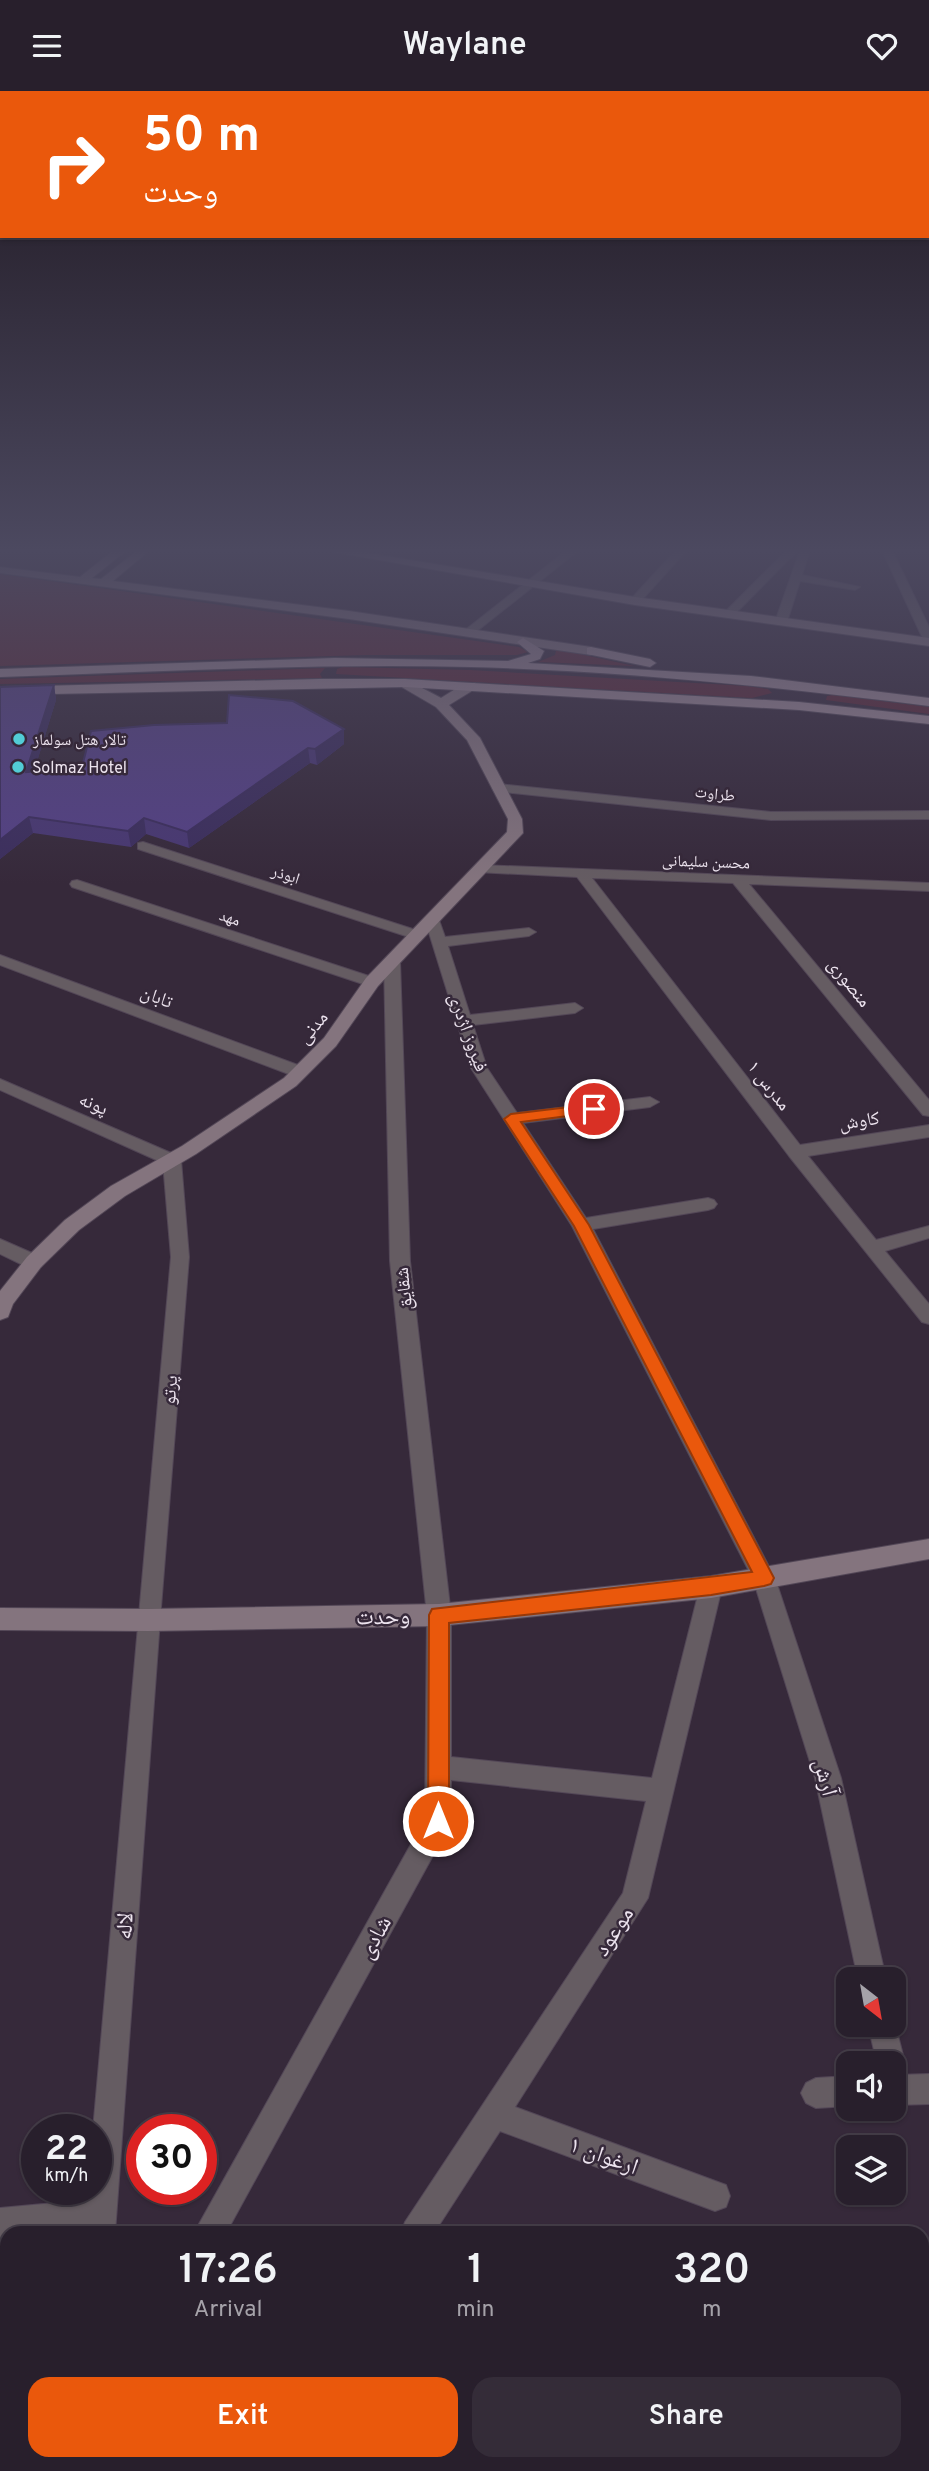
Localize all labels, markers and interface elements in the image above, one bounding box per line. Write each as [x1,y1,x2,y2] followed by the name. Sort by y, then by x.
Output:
[402,26,527,66] text: Waylane
[28,27,66,65] icon: menu
[863,27,901,65] icon: heart
[143,107,260,169] text: 50 m
[28,119,119,210] icon: right
[143,174,218,214] text: وحدت
[11,731,27,747] marker: تالار هتل سولماز
[32,731,126,751] place label: تالار هتل سولماز
[10,759,26,775] marker: Solmaz Hotel
[32,759,127,779] place label: Solmaz Hotel
[694,783,736,807] street label: طراوت
[662,851,750,875] street label: محسن سلیمانی
[268,862,302,890] street label: ابوذر
[216,906,242,932] street label: مهد
[821,954,876,1013] street label: منصوری
[137,981,176,1015] street label: تابان
[442,990,492,1075] street label: فیروز اژدری
[293,1007,334,1050] street label: مدنی
[741,1056,796,1116] street label: مدرس ۱
[564,1079,624,1139] pin
[75,1088,111,1122] street label: پونه
[575,1090,613,1128] icon: arrive
[837,1107,881,1137] street label: کاوش
[391,1266,419,1312] street label: شقایق
[158,1374,184,1406] street label: پرتو
[356,1604,410,1633] street label: وحدت
[805,1756,843,1801] street label: آرش
[401,1784,475,1858] position arrow
[588,1902,642,1963] street label: موعود
[111,1912,142,1941] street label: لاله
[353,1912,400,1965] street label: شادی
[836,1967,906,2037] north arrow
[836,1967,906,2205] map controls
[836,2051,906,2121] button: sound
[126,2114,217,2205] speed limit sign: 30
[45,2128,88,2172] text: 22
[565,2132,642,2183] street label: ارغوان ۱
[836,2135,906,2205] button: layers
[45,2165,88,2188] text: km/h
[178,2245,278,2298] text: 17:26
[467,2245,484,2298] text: 1
[673,2245,750,2298] text: 320
[194,2296,262,2325] text: Arrival
[456,2296,495,2325] text: min
[702,2296,721,2325] text: m
[28,2377,458,2457] button: Exit
[472,2377,901,2457] button: Share

